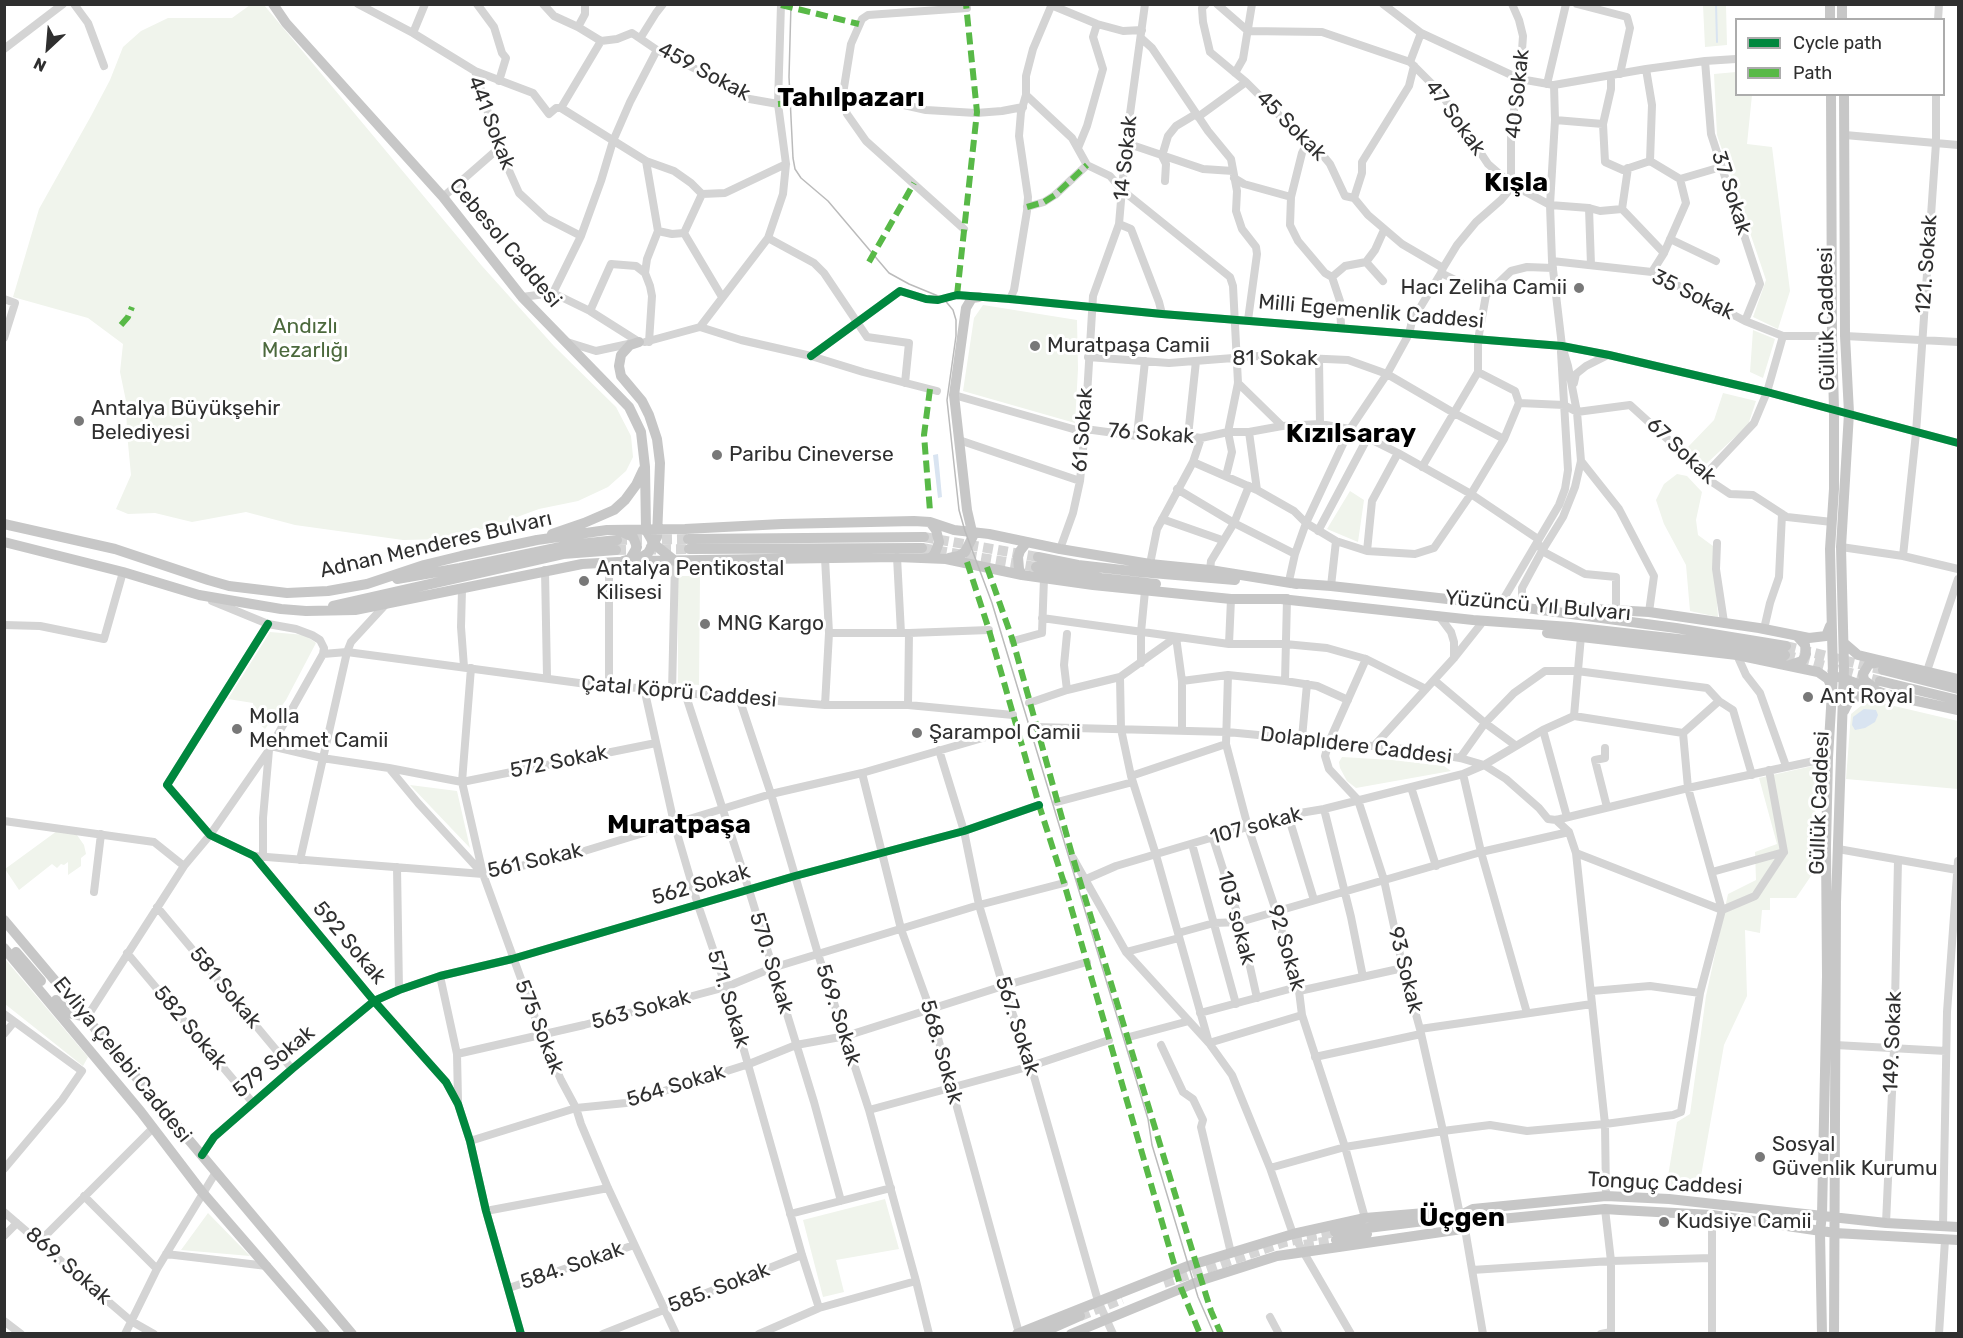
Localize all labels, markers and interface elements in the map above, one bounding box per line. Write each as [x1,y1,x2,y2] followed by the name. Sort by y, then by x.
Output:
[18,18,78,78] north arrow
[1735,18,1945,96] legend
[1793,32,1882,54] text: Cycle path
[653,37,755,107] street label: 459 Sokak
[1501,48,1535,140] street label: 40 Sokak
[31,54,49,76] text: N
[1793,62,1832,84] text: Path
[462,73,520,173] street label: 441 Sokak
[1419,76,1491,160] street label: 47 Sokak
[777,82,925,114] district label: Tahılpazarı
[1251,86,1331,166] street label: 45 Sokak
[1109,114,1143,202] street label: 14 Sokak
[1706,148,1756,238] street label: 37 Sokak
[1484,167,1548,199] district label: Kışla
[444,173,566,313] street label: Cebesol Caddesi
[1911,214,1943,314] street label: 121. Sokak
[1813,247,1841,391] street label: Güllük Caddesi
[1648,264,1738,326] street label: 35 Sokak
[1400,275,1567,301] place label: Hacı Zeliha Camii
[1572,281,1586,295] marker: Hacı Zeliha Camii
[1257,290,1485,334] street label: Milli Egemenlik Caddesi
[262,314,348,364] park label: Andızlı Mezarlığı
[1047,333,1210,359] place label: Muratpaşa Camii
[1028,339,1042,353] marker: Muratpaşa Camii
[1232,346,1318,372] street label: 81 Sokak
[1067,387,1099,473] street label: 61 Sokak
[91,396,280,446] place label: Antalya Büyükşehir Belediyesi
[1641,412,1721,490] street label: 67 Sokak
[72,414,86,428] marker: Antalya Büyükşehir Belediyesi
[1107,418,1195,450] street label: 76 Sokak
[1286,418,1416,450] district label: Kızılsaray
[729,442,894,468] place label: Paribu Cineverse
[710,448,724,462] marker: Paribu Cineverse
[318,506,554,584] street label: Adnan Menderes Bulvarı
[596,556,784,606] place label: Antalya Pentikostal Kilisesi
[577,574,591,588] marker: Antalya Pentikostal Kilisesi
[1444,585,1632,627] street label: Yüzüncü Yıl Bulvarı
[717,611,824,637] place label: MNG Kargo
[698,617,712,631] marker: MNG Kargo
[580,671,778,713] street label: Çatal Köprü Caddesi
[1820,684,1913,710] place label: Ant Royal
[1801,690,1815,704] marker: Ant Royal
[249,704,388,754] place label: Molla Mehmet Camii
[929,720,1081,746] place label: Şarampol Camii
[230,722,244,736] marker: Molla Mehmet Camii
[1259,722,1453,770] street label: Dolaplıdere Caddesi
[910,726,924,740] marker: Şarampol Camii
[1805,731,1835,875] street label: Güllük Caddesi
[508,740,610,784] street label: 572 Sokak
[1207,802,1305,850] street label: 107 sokak
[607,809,751,841] district label: Muratpaşa
[485,838,585,884] street label: 561 Sokak
[649,859,753,911] street label: 562 Sokak
[1211,868,1261,968] street label: 103 sokak
[307,896,391,990] street label: 592 Sokak
[1262,902,1310,994] street label: 92 Sokak
[744,909,798,1017] street label: 570. Sokak
[1382,924,1428,1016] street label: 93 Sokak
[184,942,266,1034] street label: 581 Sokak
[701,947,755,1051] street label: 571. Sokak
[810,961,866,1069] street label: 569. Sokak
[48,972,196,1148] street label: Evliya Çelebi Caddesi
[989,973,1045,1079] street label: 567. Sokak
[509,976,569,1078] street label: 575 Sokak
[148,981,232,1075] street label: 582 Sokak
[589,985,693,1035] street label: 563 Sokak
[1879,991,1907,1093] street label: 149. Sokak
[914,997,968,1107] street label: 568. Sokak
[228,1021,320,1103] street label: 579 Sokak
[624,1059,728,1113] street label: 564 Sokak
[1772,1132,1938,1182] place label: Sosyal Güvenlik Kurumu
[1753,1150,1767,1164] marker: Sosyal Güvenlik Kurumu
[1587,1167,1743,1201] street label: Tonguç Caddesi
[1419,1202,1505,1234] district label: Üçgen
[1676,1209,1812,1235] place label: Kudsiye Camii
[1657,1215,1671,1229] marker: Kudsiye Camii
[20,1222,116,1310] street label: 869. Sokak
[517,1237,627,1295] street label: 584. Sokak
[665,1257,773,1319] street label: 585. Sokak

